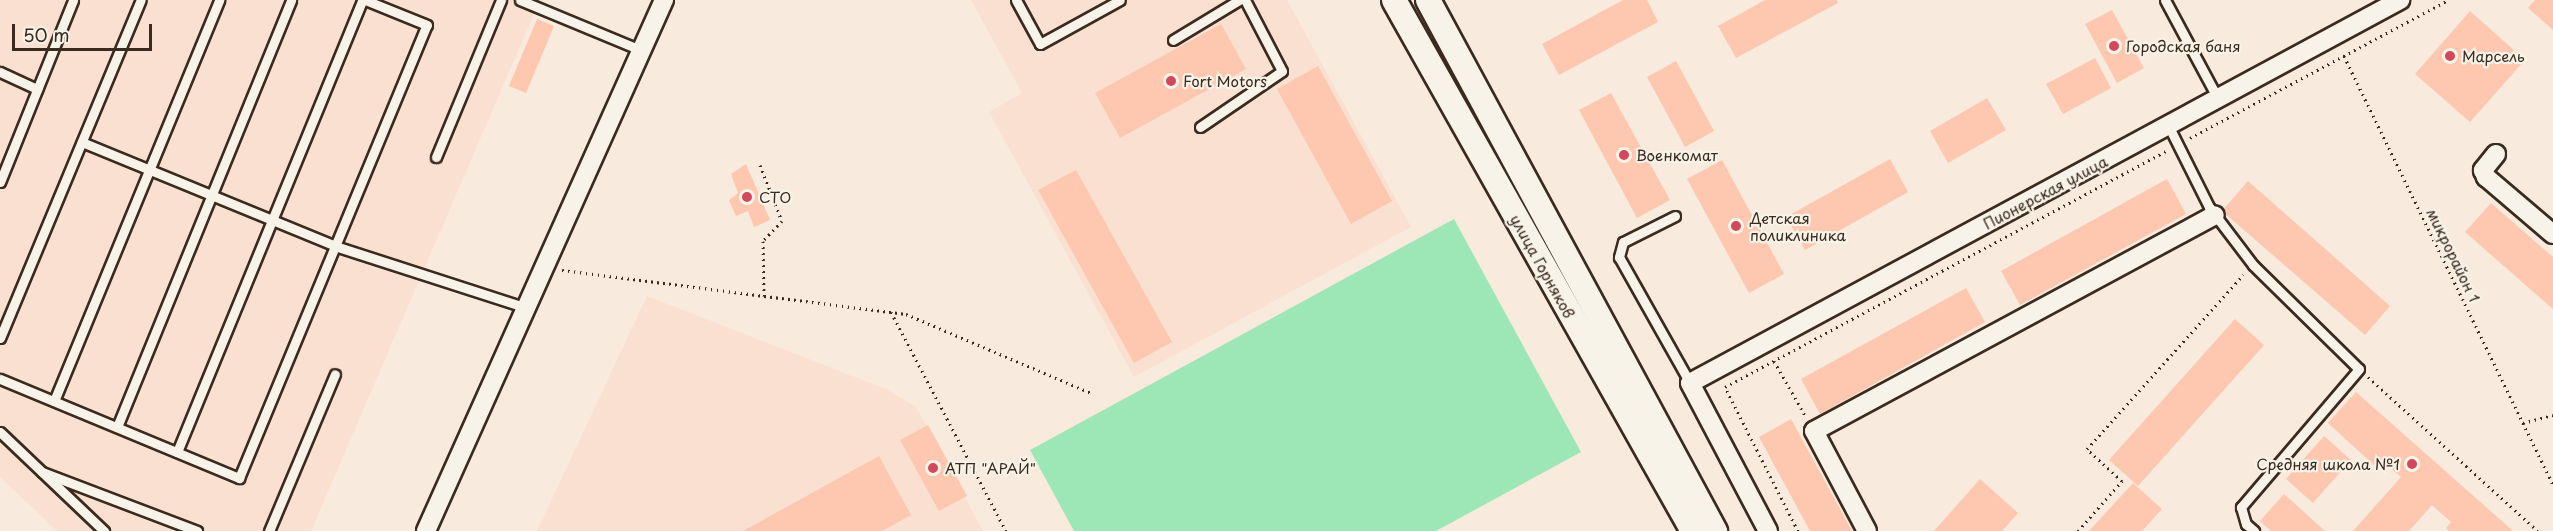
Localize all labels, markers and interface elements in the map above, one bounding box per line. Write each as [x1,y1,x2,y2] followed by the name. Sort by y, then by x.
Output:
[15,12,154,50] scale bar
[23,21,70,48] text: 50 m
[2126,37,2241,55] place label: Городская баня
[2107,39,2121,53] marker: Городская баня
[2462,47,2525,65] place label: Марсель
[2443,49,2457,63] marker: Марсель
[1183,72,1268,90] place label: Fort Motors
[1164,74,1178,88] marker: Fort Motors
[1636,146,1718,164] place label: Военкомат
[1617,148,1631,162] marker: Военкомат
[1979,151,2111,233] street label: Пионерская улица
[759,188,791,206] place label: СТО
[740,190,754,204] marker: СТО
[2423,205,2485,305] street label: микрорайон 1
[1750,208,1846,243] place label: Детская поликлиника
[1507,211,1579,321] street label: улица Горняков
[1727,217,1745,235] marker: Детская поликлиника
[2255,455,2400,473] place label: Средняя школа №1
[2405,457,2419,471] marker: Средняя школа №1
[945,459,1037,477] place label: АТП "АРАЙ"
[926,461,940,475] marker: АТП "АРАЙ"

